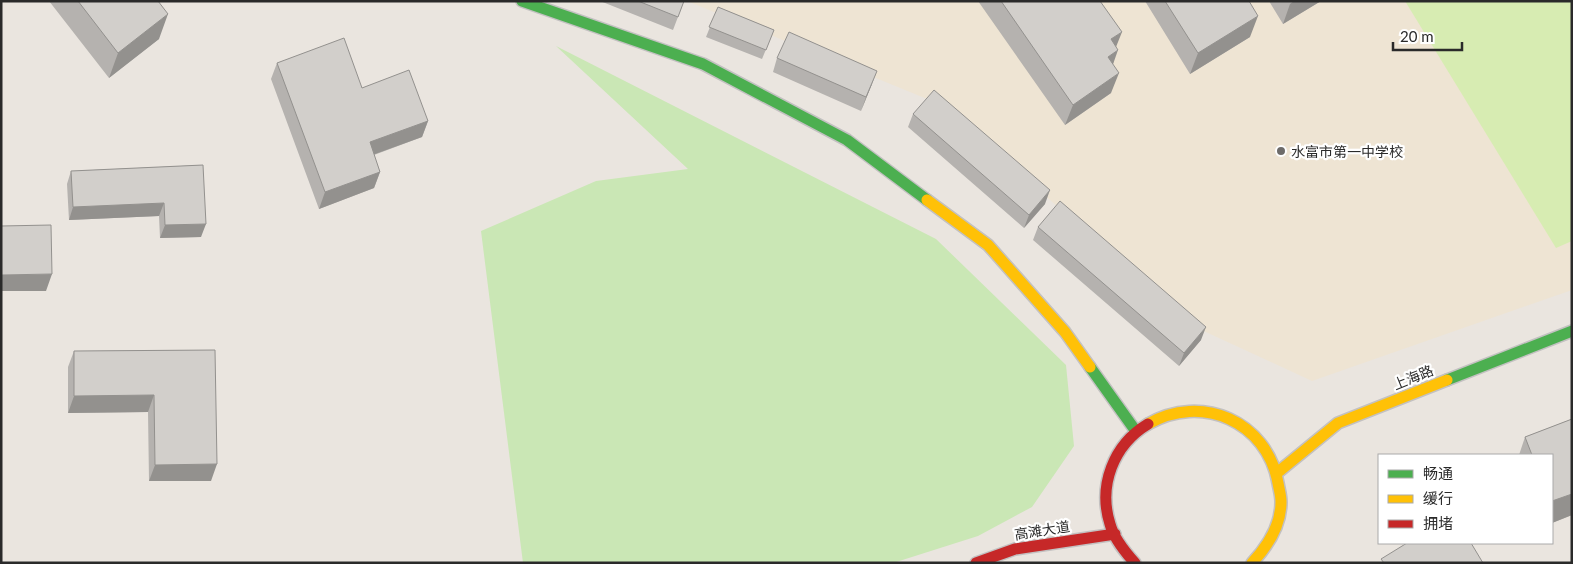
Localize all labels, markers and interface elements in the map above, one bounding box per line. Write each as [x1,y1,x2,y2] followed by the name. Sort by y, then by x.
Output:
[1393,20,1462,52] scale bar
[1400,27,1434,45] text: 20 m
[1291,143,1403,160] place label: 水富市第一中学校
[1275,145,1287,157] marker: 水富市第一中学校
[1390,361,1436,393] street label: 上海路
[1378,454,1553,544] legend
[1423,464,1453,482] text: 畅通
[1423,489,1453,507] text: 缓行
[1423,514,1453,532] text: 拥堵
[1013,517,1071,543] street label: 高滩大道

